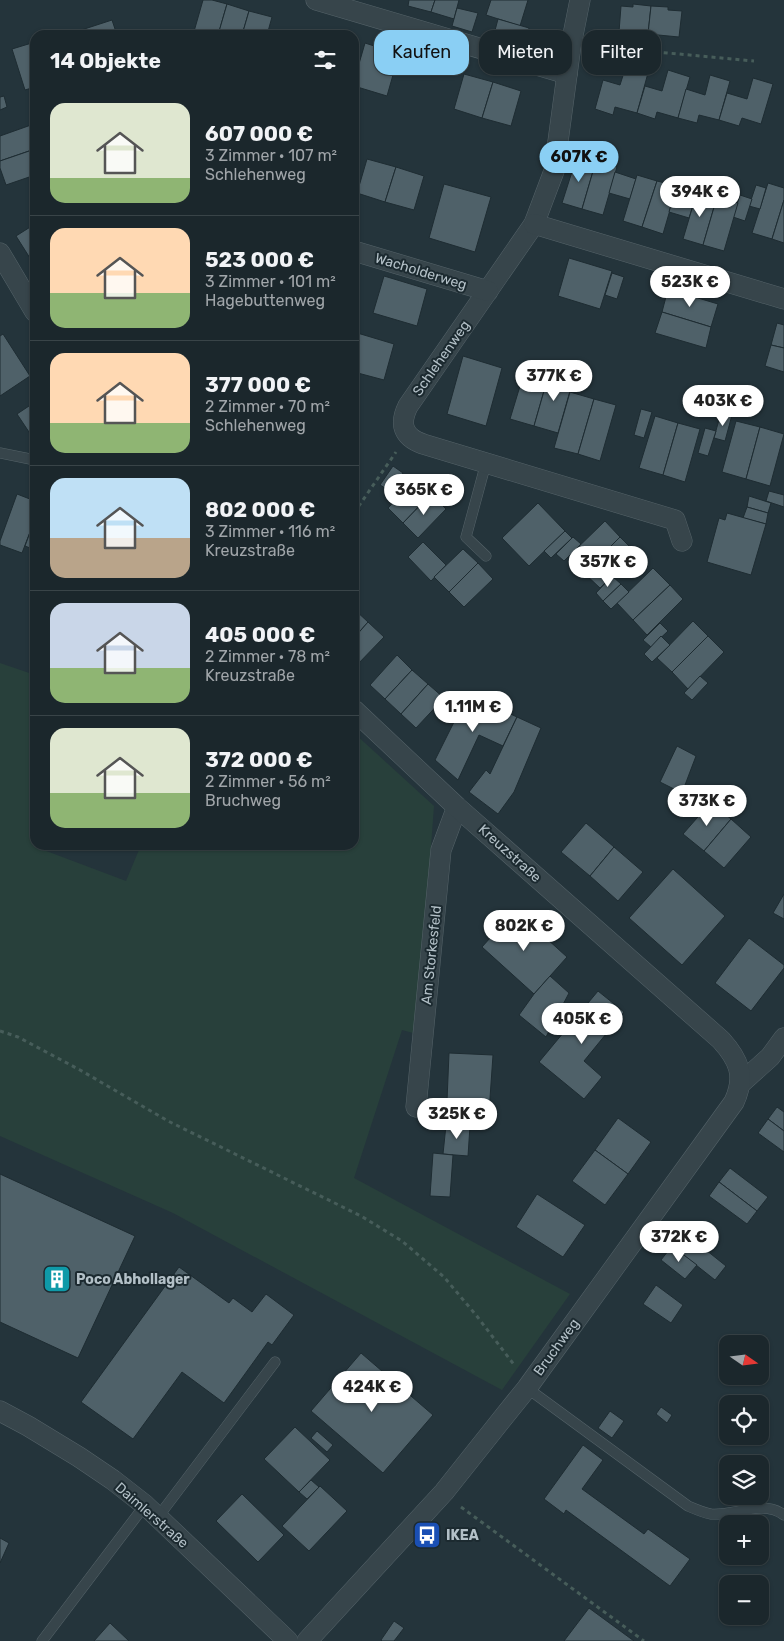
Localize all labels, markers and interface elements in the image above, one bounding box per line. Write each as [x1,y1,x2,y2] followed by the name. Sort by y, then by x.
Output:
[374,30,469,75] chip: Kaufen
[479,30,572,75] chip: Mieten
[582,30,661,75] chip: Filter
[311,46,339,74] icon: filters
[50,48,161,73] text: 14 Objekte
[205,121,313,146] text: 607 000 €
[90,123,150,183] icon: home
[538,140,620,183] pin: 607K €
[205,146,337,165] text: 3 Zimmer · 107 m²
[551,147,607,166] text: 607K €
[205,165,306,184] text: Schlehenweg
[659,176,741,218] pin: 394K €
[671,182,729,201] text: 394K €
[205,247,314,272] text: 523 000 €
[90,248,150,308] icon: home
[373,249,469,294] street label: Wacholderweg
[649,266,731,308] pin: 523K €
[205,272,336,291] text: 3 Zimmer · 101 m²
[661,272,719,291] text: 523K €
[205,291,325,310] text: Hagebuttenweg
[409,317,474,399] street label: Schlehenweg
[513,360,595,402] pin: 377K €
[526,366,582,385] text: 377K €
[205,372,311,397] text: 377 000 €
[90,373,150,433] icon: home
[682,384,764,427] pin: 403K €
[694,391,752,410] text: 403K €
[205,397,330,416] text: 2 Zimmer · 70 m²
[205,416,306,435] text: Schlehenweg
[383,474,465,516] pin: 365K €
[395,480,453,499] text: 365K €
[205,497,315,522] text: 802 000 €
[90,498,150,558] icon: home
[205,522,335,541] text: 3 Zimmer · 116 m²
[205,541,295,560] text: Kreuzstraße
[567,546,649,588] pin: 357K €
[580,552,636,571] text: 357K €
[205,622,315,647] text: 405 000 €
[90,623,150,683] icon: home
[205,647,330,666] text: 2 Zimmer · 78 m²
[205,666,295,685] text: Kreuzstraße
[427,690,519,733] pin: 1.11M €
[445,697,501,716] text: 1.11M €
[205,747,313,772] text: 372 000 €
[90,748,150,808] icon: home
[205,772,331,791] text: 2 Zimmer · 56 m²
[666,784,748,827] pin: 373K €
[205,791,281,810] text: Bruchweg
[679,791,735,810] text: 373K €
[475,821,545,886] street label: Kreuzstraße
[418,905,445,1005] street label: Am Storkesfeld
[483,910,565,952] pin: 802K €
[495,916,553,935] text: 802K €
[541,1002,623,1045] pin: 405K €
[553,1009,611,1028] text: 405K €
[416,1098,498,1140] pin: 325K €
[428,1104,486,1123] text: 325K €
[638,1220,720,1263] pin: 372K €
[651,1227,707,1246] text: 372K €
[42,1264,72,1294] building icon: Poco Abhollager
[76,1271,190,1288] place label: Poco Abhollager
[530,1315,583,1379] street label: Bruchweg
[719,1335,769,1385] north arrow
[719,1335,769,1625] map controls
[331,1370,413,1413] pin: 424K €
[343,1377,401,1396] text: 424K €
[719,1395,769,1445] button: locate
[719,1455,769,1505] button: layers
[112,1479,192,1552] street label: Daimlerstraße
[719,1515,769,1565] button: +
[412,1520,442,1550] bus stop icon: IKEA
[446,1527,479,1544] place label: IKEA
[719,1575,769,1625] button: −

